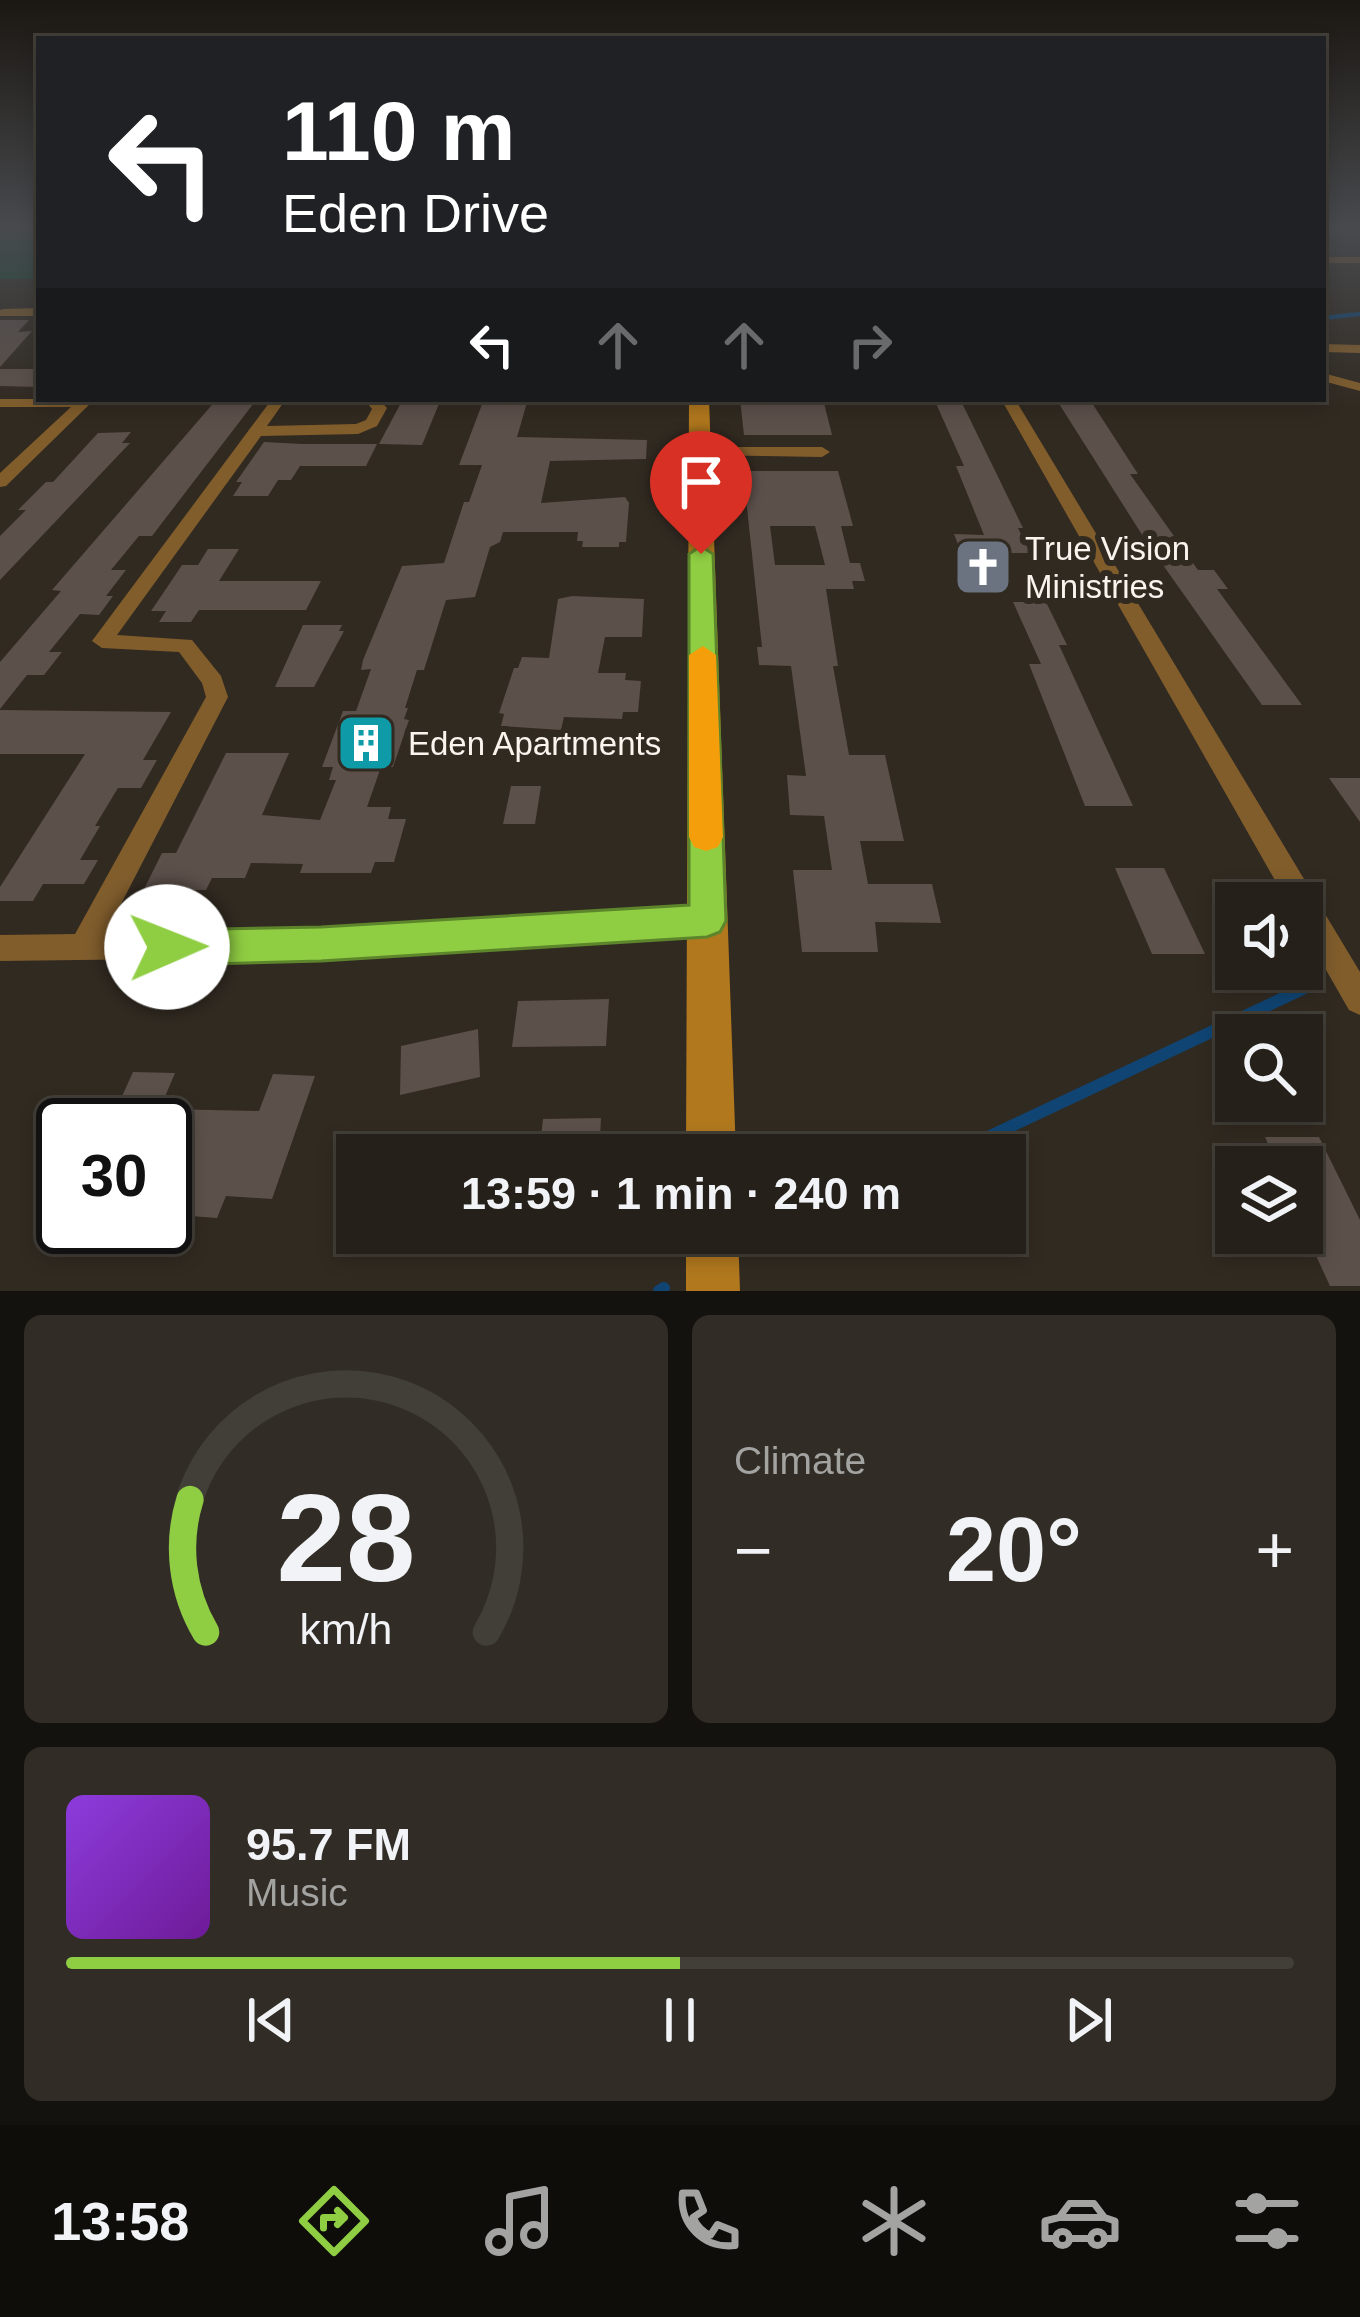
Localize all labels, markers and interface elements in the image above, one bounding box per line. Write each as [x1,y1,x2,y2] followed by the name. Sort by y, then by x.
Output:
[84,84,240,240] icon: left
[282,84,516,178] text: 110 m
[282,183,549,243] text: Eden Drive
[459,312,525,378] icon: left
[585,312,651,378] icon: ahead
[711,312,777,378] icon: ahead
[837,312,903,378] icon: right
[650,431,752,554] pin
[668,449,734,515] icon: arrive
[1025,530,1190,605] place label: True Vision Ministries
[952,536,1014,598] church icon: True Vision Ministries
[335,712,397,774] building icon: Eden Apartments
[408,725,661,762] place label: Eden Apartments
[1215,882,1323,1254] map controls
[1215,882,1323,990] button: sound
[104,884,230,1010] position arrow
[1215,1014,1323,1122] button: search
[36,1098,192,1254] speed limit sign: 30
[1215,1146,1323,1254] button: layers
[461,1168,901,1219] text: 13:59 · 1 min · 240 m
[734,1439,866,1482] text: Climate
[277,1468,415,1607] text: 28
[946,1500,1082,1600] text: 20°
[734,1513,773,1587] text: −
[1255,1513,1294,1587] text: +
[300,1605,392,1653] text: km/h
[246,1819,411,1870] text: 95.7 FM
[246,1871,348,1914] text: Music
[238,1987,304,2053] icon: previous
[647,1987,713,2053] icon: pause
[1056,1987,1122,2053] icon: next
[292,2179,376,2263] icon: directions
[478,2179,562,2263] icon: music
[665,2179,749,2263] icon: phone
[852,2179,936,2263] icon: climate
[1038,2179,1122,2263] icon: car
[1225,2179,1309,2263] icon: filters
[51,2191,189,2251] text: 13:58

